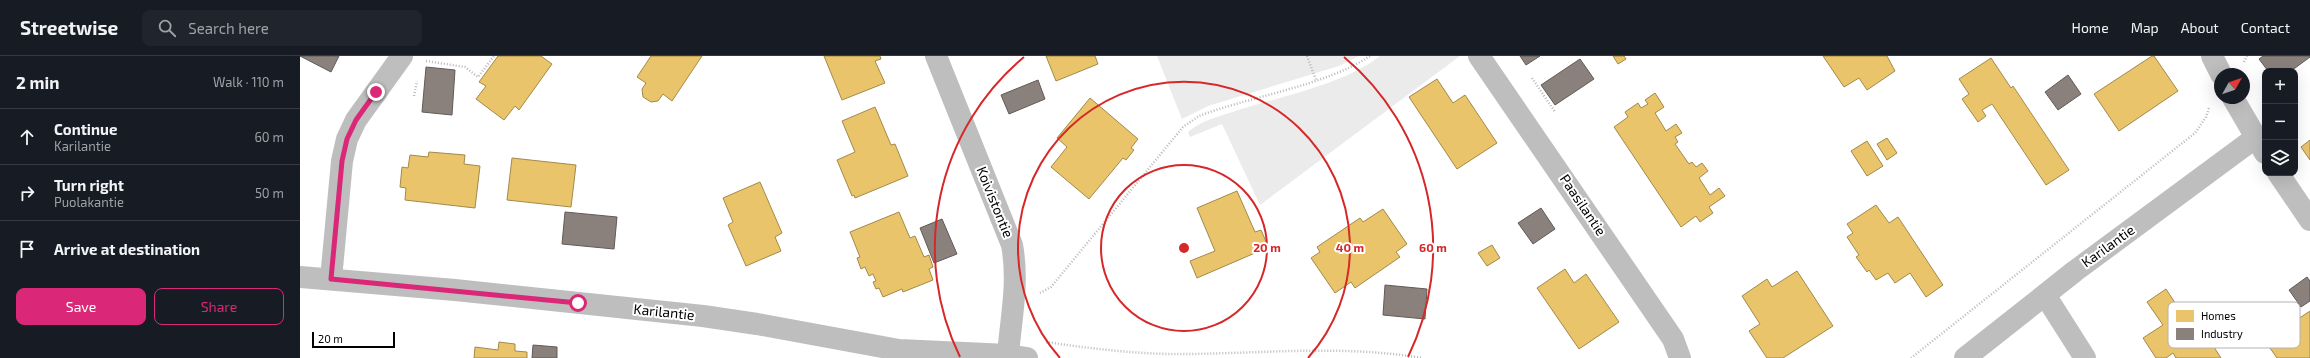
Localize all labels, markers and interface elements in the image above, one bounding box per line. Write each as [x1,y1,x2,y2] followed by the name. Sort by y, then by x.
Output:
[142,10,422,46] search box
[20,16,118,39] text: Streetwise
[156,17,178,39] icon: search
[188,19,269,37] text: Search here
[2072,19,2109,36] text: Home
[2131,19,2159,36] text: Map
[2181,19,2219,36] text: About
[2241,19,2290,36] text: Contact
[2214,68,2250,104] north arrow
[2262,68,2298,176] map controls
[2262,68,2298,104] button: +
[16,72,59,92] text: 2 min
[213,74,284,90] text: Walk · 110 m
[367,83,385,101] route end
[2262,104,2298,140] button: −
[54,120,117,138] text: Continue
[16,126,38,148] icon: ahead
[254,129,284,145] text: 60 m
[54,138,111,154] text: Karilantie
[2262,140,2298,176] button: layers
[973,164,1017,240] street label: Koivistontie
[1557,171,1610,239] street label: Paasilantie
[54,176,124,194] text: Turn right
[16,182,38,204] icon: right
[255,185,284,201] text: 50 m
[54,194,124,210] text: Puolakantie
[2078,221,2138,271] street label: Karilantie
[16,238,38,260] icon: arrive
[54,240,200,258] text: Arrive at destination
[1253,240,1281,254] text: 20 m
[1336,240,1364,254] text: 40 m
[1419,240,1447,254] text: 60 m
[1177,241,1191,255] centre of rings
[16,288,146,325] button: Save
[154,288,284,325] button: Share
[569,294,587,312] route start
[633,300,695,323] street label: Karilantie
[2168,302,2300,348] legend
[2201,309,2236,322] text: Homes
[2201,327,2243,340] text: Industry
[312,330,395,349] scale bar
[318,332,343,345] text: 20 m

